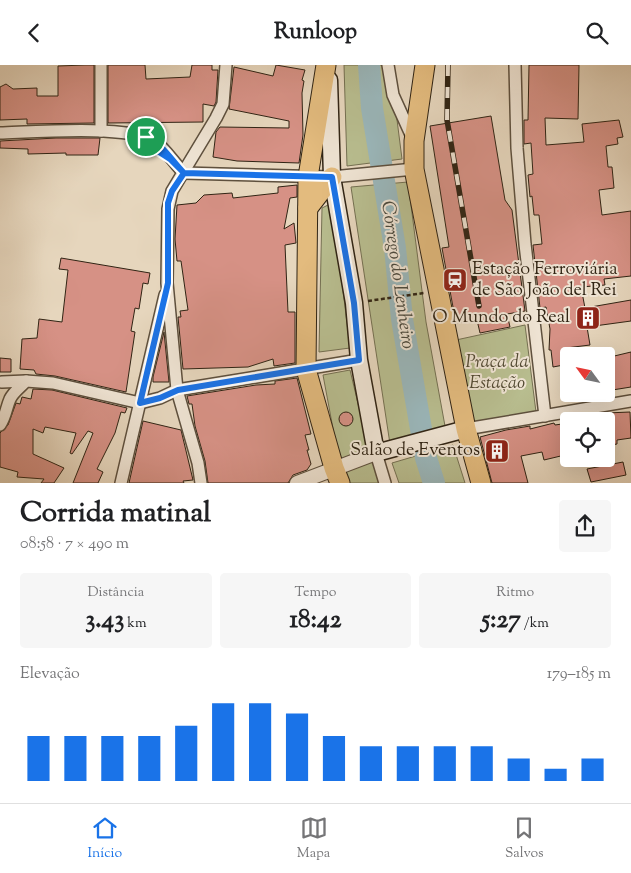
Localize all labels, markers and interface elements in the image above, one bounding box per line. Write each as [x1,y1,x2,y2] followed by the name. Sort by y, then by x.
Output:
[274,17,357,49] text: Runloop
[20,19,48,47] icon: back
[583,19,611,47] icon: search
[125,116,167,158] pin
[132,123,160,151] icon: arrive
[373,199,421,351] water label: Córrego do Lenheiro
[472,257,618,304] place label: Estação Ferroviária de São João del Rei
[442,267,468,293] station icon: Estação Ferroviária de São João del Rei
[432,305,570,331] place label: O Mundo do Real
[575,305,601,331] building icon: O Mundo do Real
[560,347,615,403] north arrow
[560,347,615,467] map controls
[466,350,529,397] park label: Praça da Estação
[560,412,615,467] button: locate
[350,438,480,464] place label: Salão de Eventos
[484,438,510,464] building icon: Salão de Eventos
[20,494,211,534] text: Corrida matinal
[559,500,611,552] button: share
[20,533,129,556] text: 08:58 · 7 × 490 m
[87,583,144,603] text: Distância
[294,583,336,603] text: Tempo
[496,583,534,603] text: Ritmo
[85,603,124,639] text: 3.43
[290,603,341,639] text: 18:42
[481,603,521,639] text: 5:27
[124,614,146,634] text: km
[521,614,549,634] text: /km
[20,663,80,686] text: Elevação
[547,663,611,686] text: 179–185 m
[87,814,122,864] tab: Início
[297,814,330,864] tab: Mapa
[505,814,544,864] tab: Salvos

